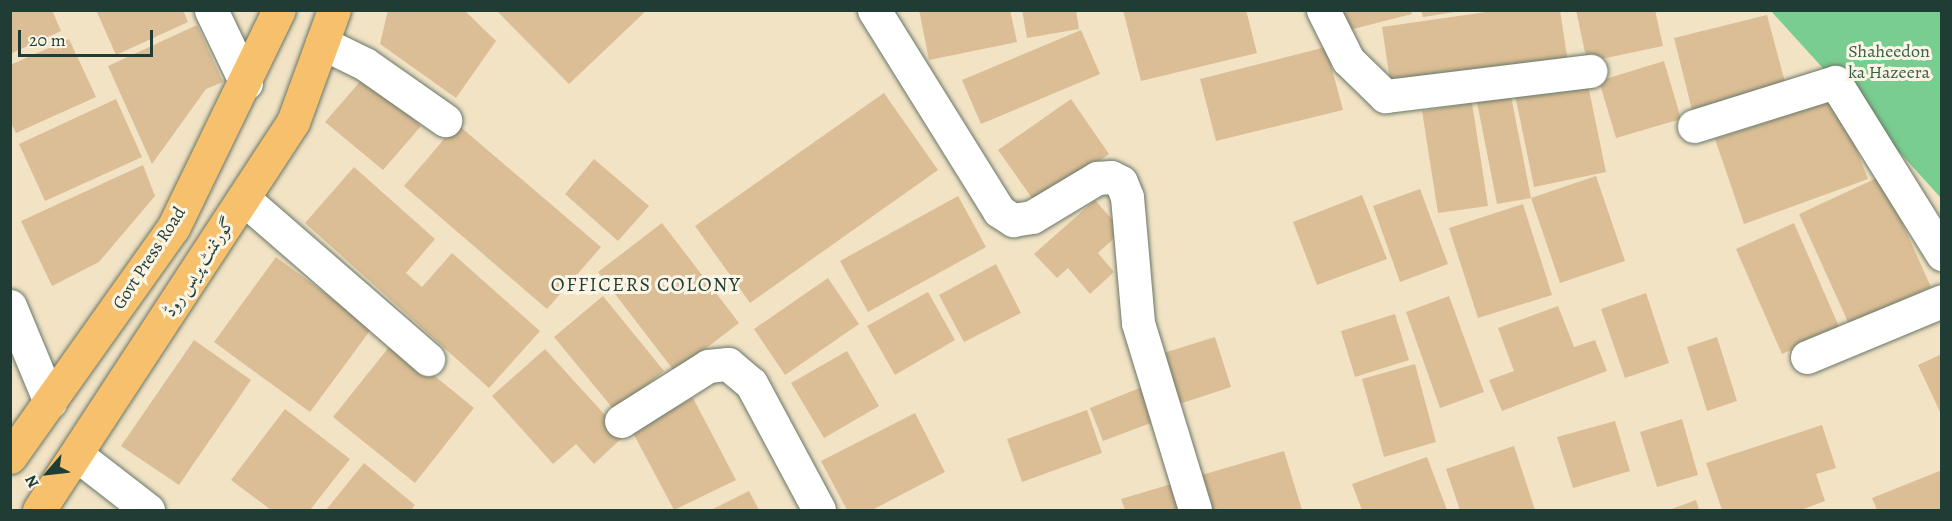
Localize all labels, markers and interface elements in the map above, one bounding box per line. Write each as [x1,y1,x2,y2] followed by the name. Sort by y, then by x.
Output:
[21,18,156,56] scale bar
[29,28,66,52] text: 20 m
[1848,41,1930,84] park label: Shaheedon ka Hazeera
[108,203,190,313] street label: Govt Press Road
[159,213,239,321] street label: گورنمنٹ پریس روڈ
[551,272,741,296] district label: OFFICERS COLONY
[18,443,78,503] north arrow
[20,471,45,492] text: N

